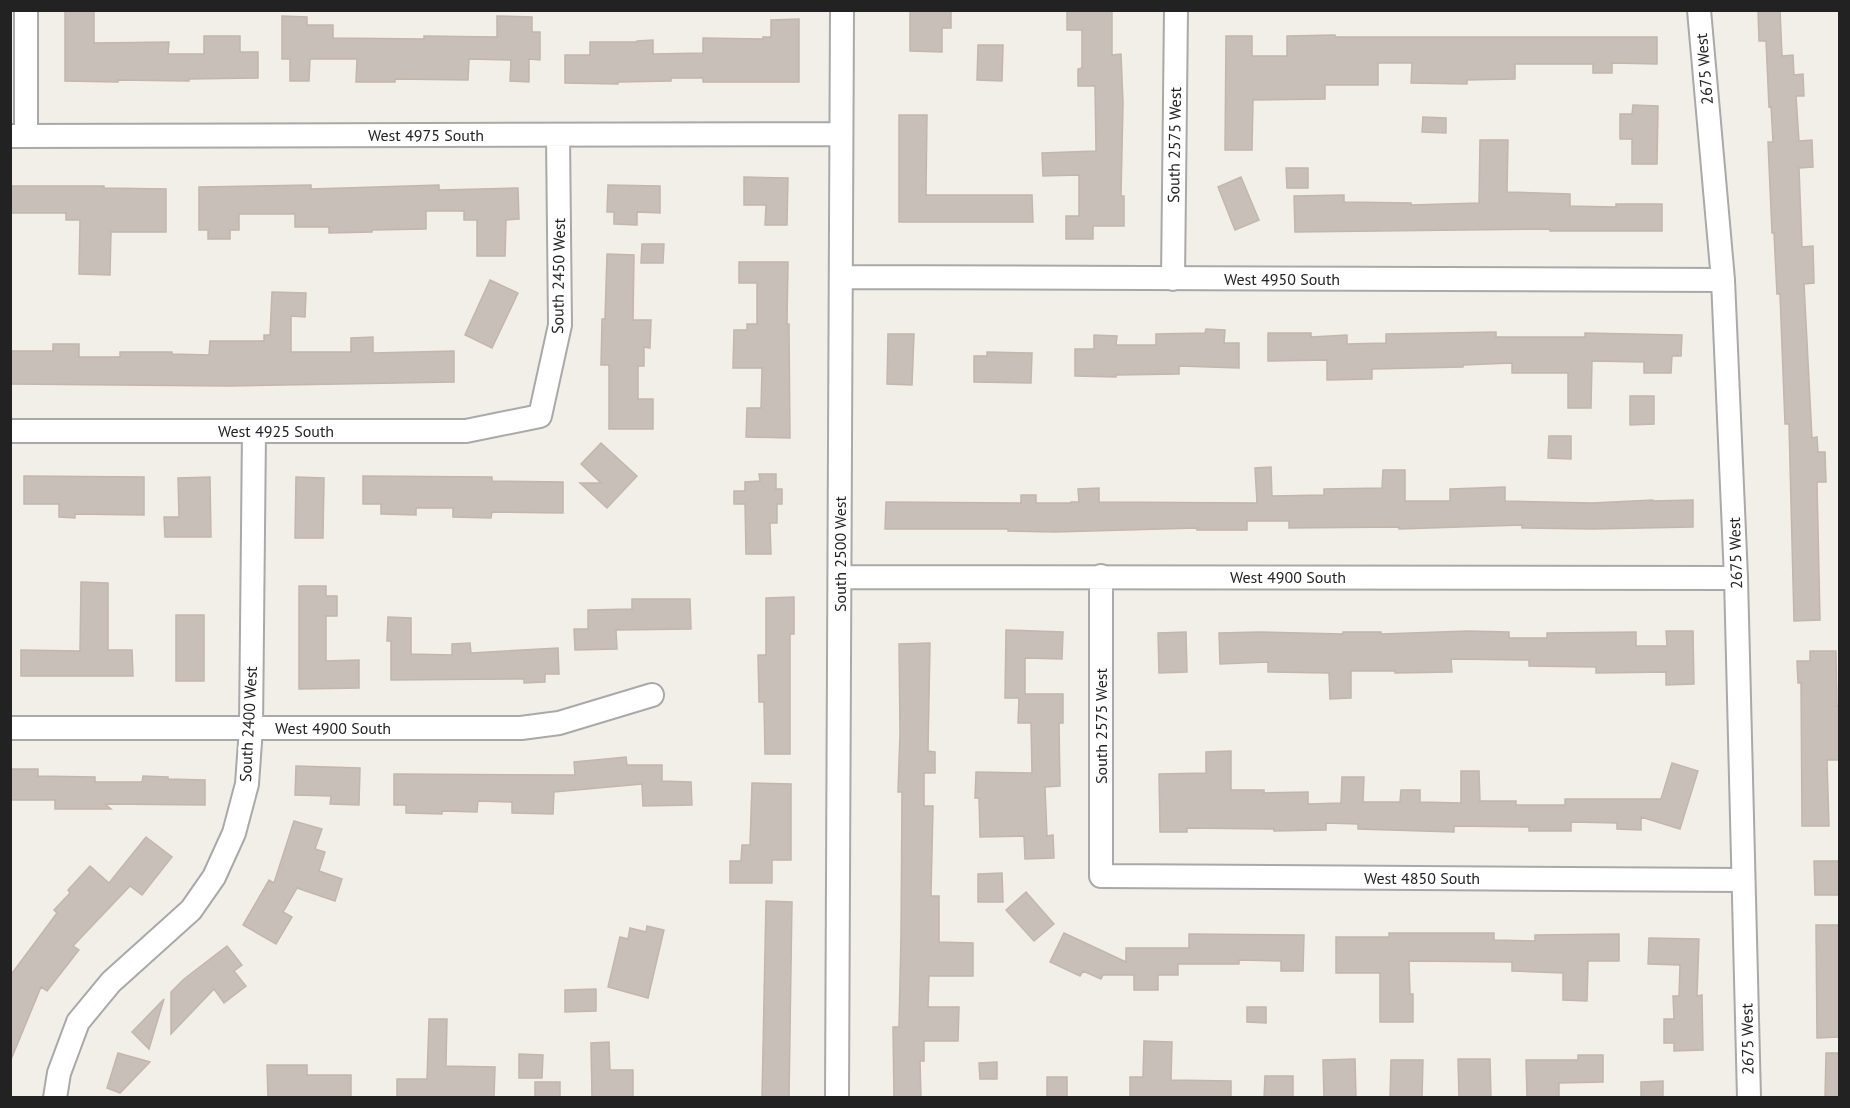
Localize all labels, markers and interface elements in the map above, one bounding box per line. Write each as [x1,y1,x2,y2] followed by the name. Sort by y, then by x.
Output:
[1691,32,1717,106] street label: 2675 West
[1163,86,1185,203] street label: South 2575 West
[368,125,484,145] street label: West 4975 South
[547,217,569,334] street label: South 2450 West
[1224,269,1340,289] street label: West 4950 South
[218,421,334,441] street label: West 4925 South
[830,495,850,612] street label: South 2500 West
[1724,516,1746,589] street label: 2675 West
[1230,567,1346,587] street label: West 4900 South
[235,665,261,782] street label: South 2400 West
[1091,667,1111,784] street label: South 2575 West
[275,718,391,738] street label: West 4900 South
[1364,868,1480,888] street label: West 4850 South
[1736,1002,1758,1075] street label: 2675 West

